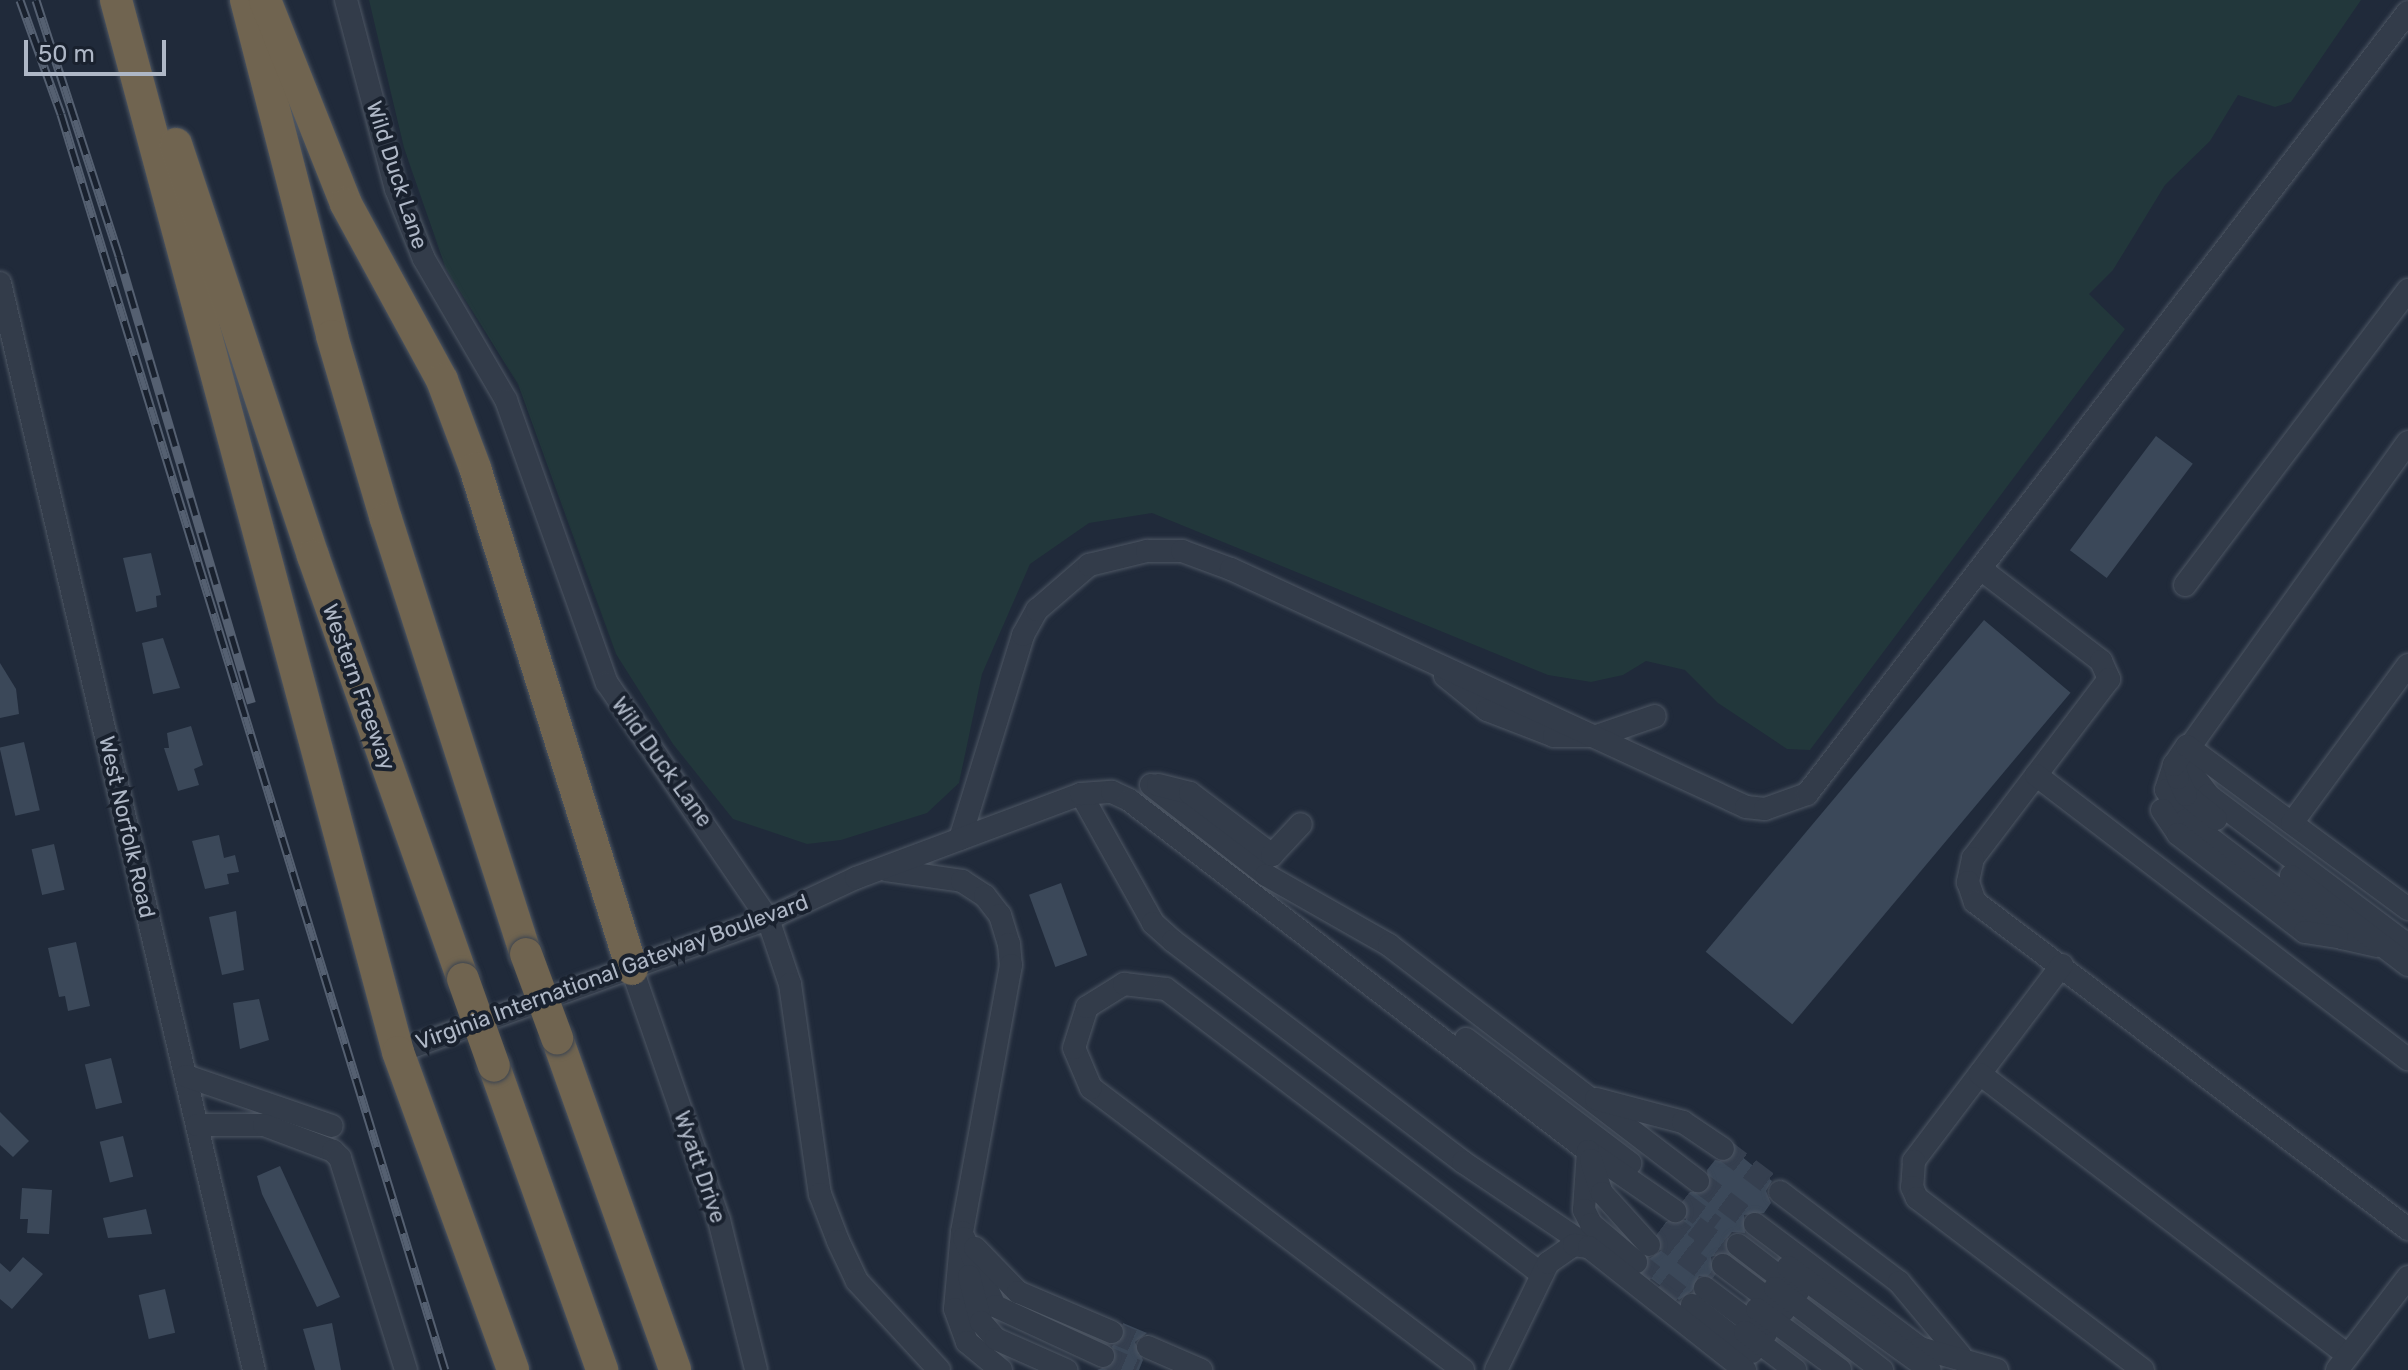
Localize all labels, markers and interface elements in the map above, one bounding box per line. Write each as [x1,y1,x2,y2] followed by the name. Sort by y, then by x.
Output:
[28,24,170,74] scale bar
[38,40,95,68] text: 50 m
[361,98,433,252] street label: Wild Duck Lane
[317,600,401,774] street label: Western Freeway
[606,692,718,832] street label: Wild Duck Lane
[93,733,161,921] street label: West Norfolk Road
[412,888,812,1056] street label: Virginia International Gateway Boulevard
[668,1107,732,1227] street label: Wyatt Drive

